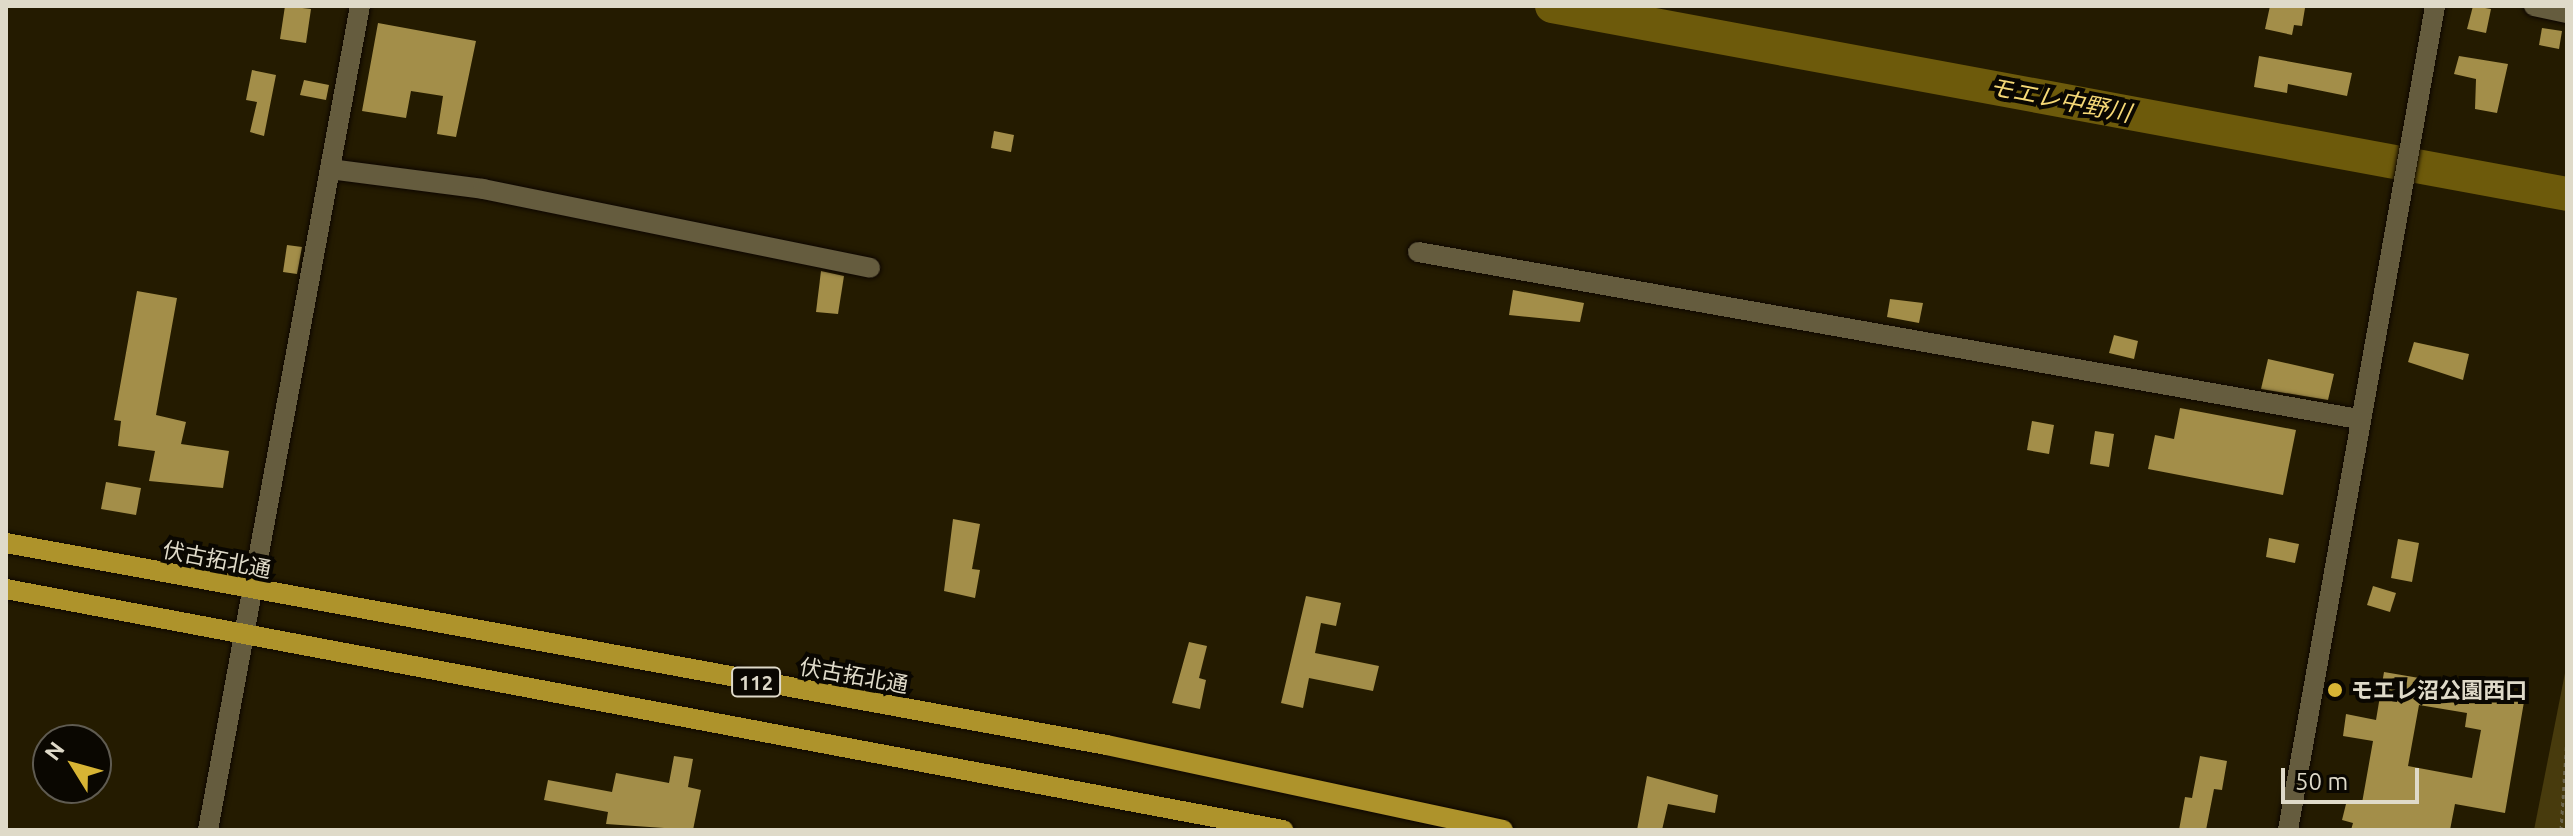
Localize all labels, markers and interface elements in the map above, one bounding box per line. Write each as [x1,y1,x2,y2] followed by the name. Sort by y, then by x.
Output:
[1987,72,2133,128] water label: モエレ中野川
[160,536,274,582] street label: 伏古拓北通
[798,652,910,698] street label: 伏古拓北通
[730,666,782,698] road number: 112
[2351,677,2527,703] place label: モエレ沼公園西口
[2326,681,2344,699] marker: モエレ沼公園西口
[32,724,112,804] north arrow
[39,736,69,765] text: N
[2285,752,2423,802] scale bar
[2295,768,2348,795] text: 50 m

